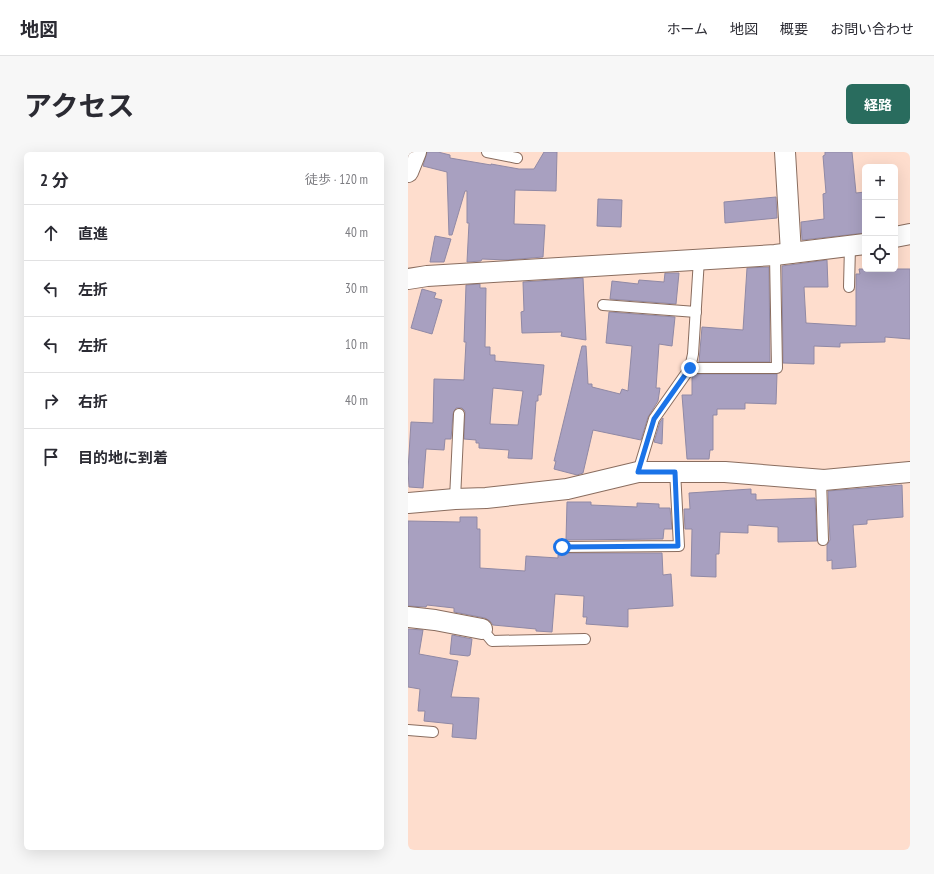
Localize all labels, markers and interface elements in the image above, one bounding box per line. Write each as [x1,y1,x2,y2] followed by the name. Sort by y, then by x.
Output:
[20,17,58,41] text: 地図
[666,20,708,38] text: ホーム
[730,20,758,38] text: 地図
[780,20,808,38] text: 概要
[830,20,914,38] text: お問い合わせ
[846,84,910,124] button: 経路
[24,87,135,124] text: アクセス
[862,164,898,272] map controls
[862,164,898,200] button: +
[40,169,69,191] text: 2 分
[305,171,368,188] text: 徒歩 · 120 m
[862,200,898,236] button: −
[40,222,62,244] icon: ahead
[78,224,108,243] text: 直進
[345,224,368,241] text: 40 m
[862,236,898,272] button: locate
[40,278,62,300] icon: left
[78,280,108,299] text: 左折
[345,280,368,297] text: 30 m
[40,334,62,356] icon: left
[78,336,108,355] text: 左折
[345,336,368,353] text: 10 m
[681,359,699,377] route end
[40,390,62,412] icon: right
[78,392,108,411] text: 右折
[345,392,368,409] text: 40 m
[40,446,62,468] icon: arrive
[78,448,168,467] text: 目的地に到着
[553,538,571,556] route start

